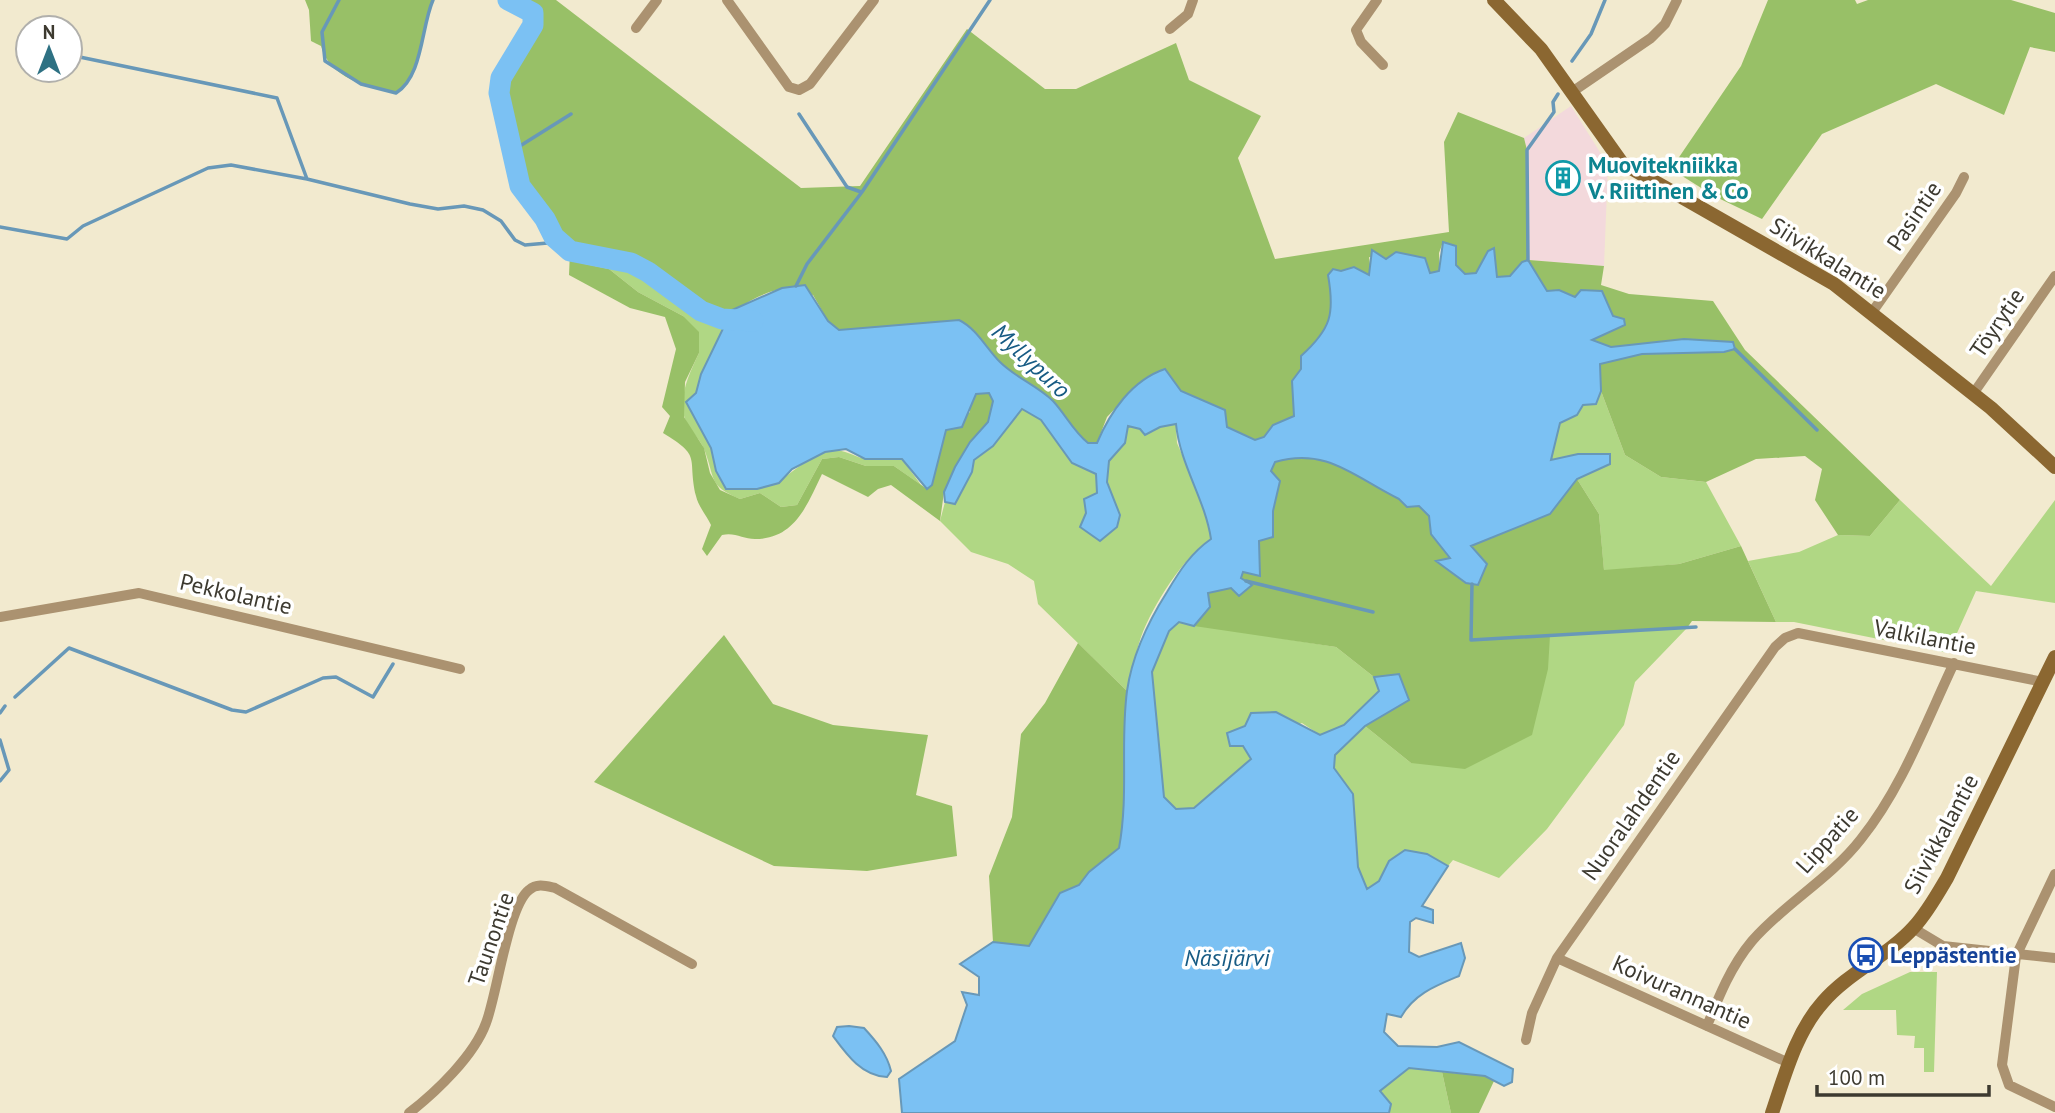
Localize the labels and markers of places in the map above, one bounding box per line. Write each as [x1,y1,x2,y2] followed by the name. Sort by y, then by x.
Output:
[1587,150,1749,205] place label: Muovitekniikka V. Riittinen & Co
[1544,159,1582,197] building icon: Muovitekniikka V. Riittinen & Co
[1847,936,1885,974] bus stop icon: Leppästentie
[1890,940,2017,969] place label: Leppästentie

